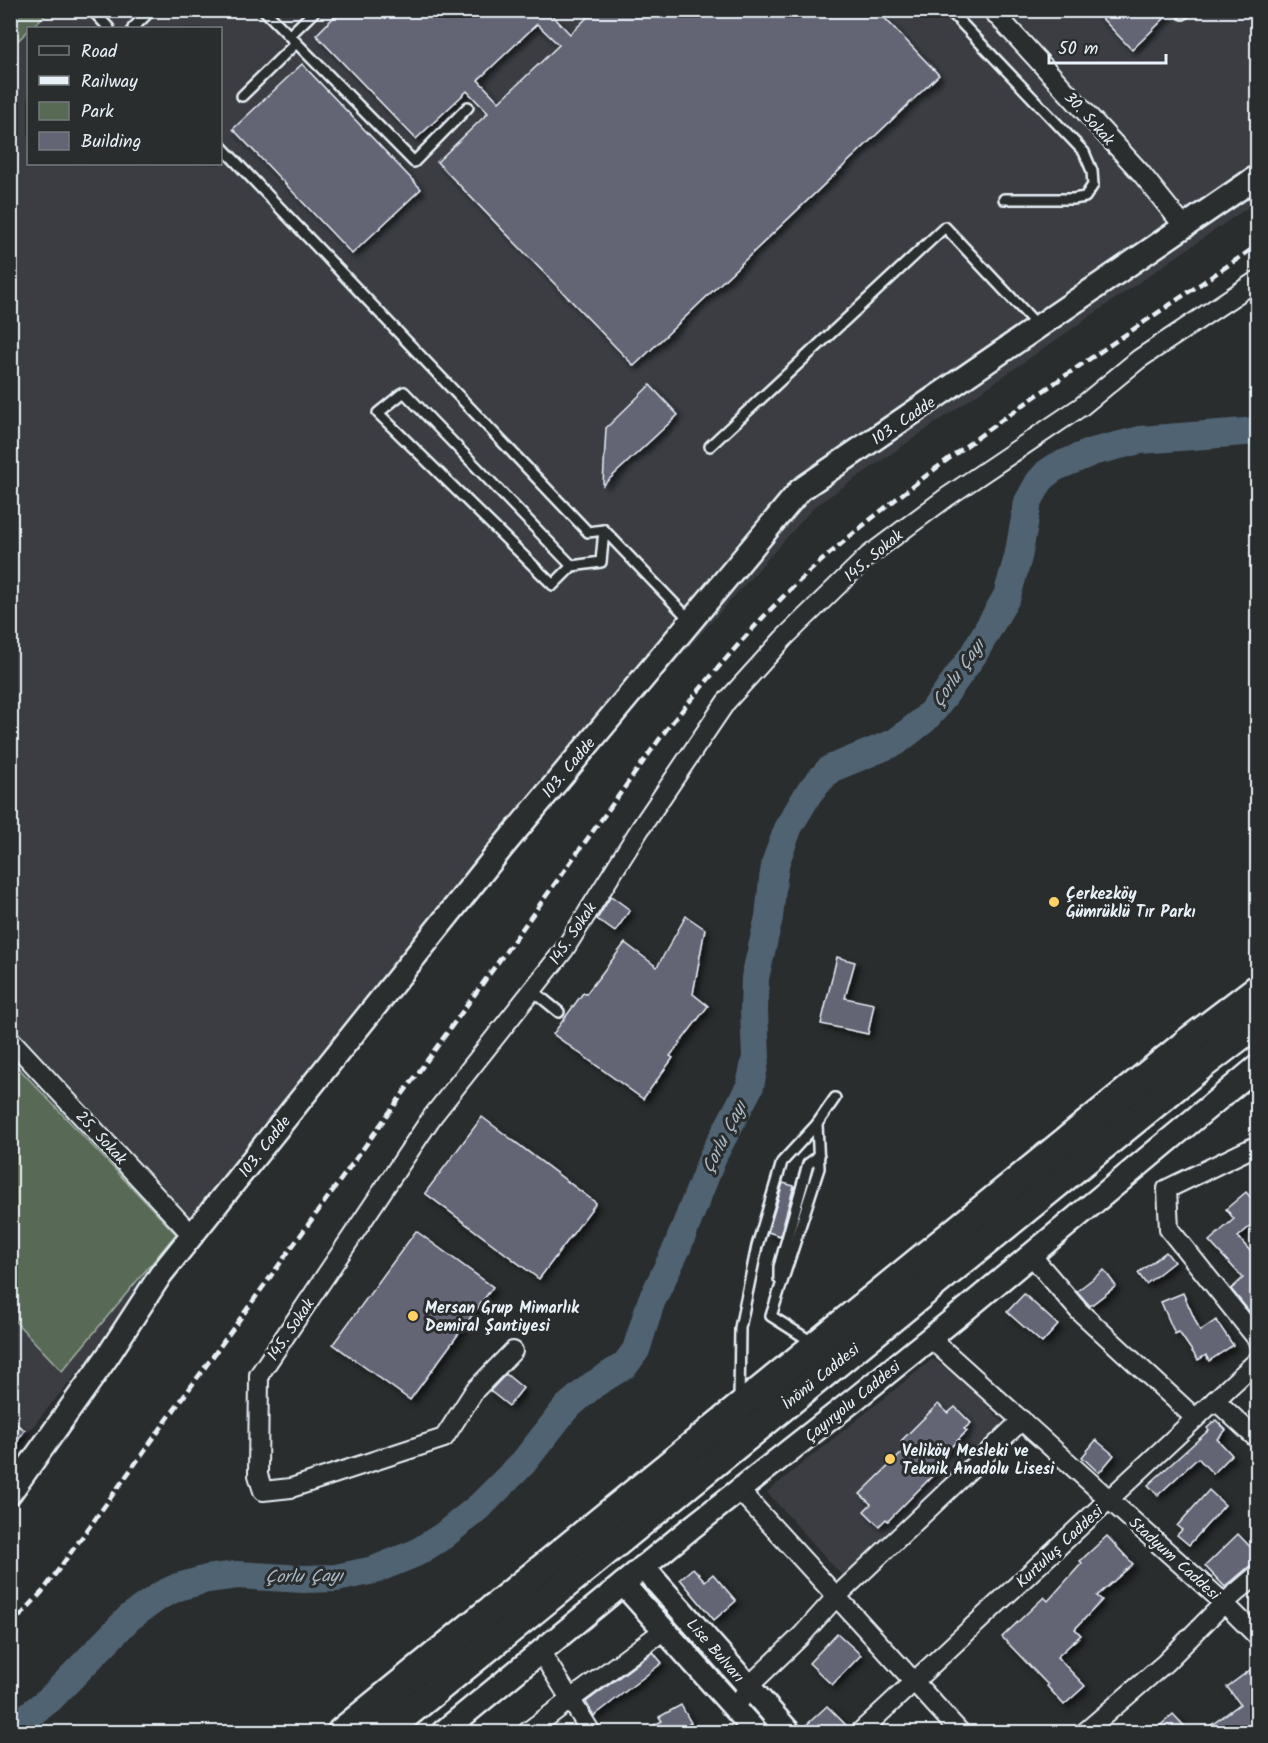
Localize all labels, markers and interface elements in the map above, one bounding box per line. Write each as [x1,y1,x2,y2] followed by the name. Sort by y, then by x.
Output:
[27,27,222,165] legend
[1049,27,1166,65] scale bar
[1058,35,1098,64] text: 50 m
[81,38,118,67] text: Road
[81,68,138,97] text: Railway
[1058,86,1120,152] street label: 30. Sokak
[81,98,114,127] text: Park
[81,128,141,157] text: Building
[867,391,941,452] street label: 103. Cadde
[839,523,910,589] street label: 145. Sokak
[925,633,994,714] water label: Çorlu Çayı
[536,732,602,804] street label: 103. Cadde
[1066,882,1195,925] place label: Çerkezköy Gümrüklü Tır Parkı
[1047,895,1061,909] marker: Çerkezköy Gümrüklü Tır Parkı
[543,897,604,970] street label: 145. Sokak
[695,1095,756,1179] water label: Çorlu Çayı
[69,1105,133,1171] street label: 25. Sokak
[233,1111,297,1183] street label: 103. Cadde
[261,1293,322,1366] street label: 145. Sokak
[425,1296,580,1339] place label: Mersan Grup Mimarlık Demiral Şantiyesi
[406,1309,420,1323] marker: Mersan Grup Mimarlık Demiral Şantiyesi
[776,1337,866,1417] street label: İnönü Caddesi
[799,1355,907,1449] street label: Çayıryolu Caddesi
[902,1439,1055,1482] place label: Veliköy Mesleki ve Teknik Anadolu Lisesi
[883,1452,897,1466] marker: Veliköy Mesleki ve Teknik Anadolu Lisesi
[1011,1499,1110,1594] street label: Kurtuluş Caddesi
[1123,1511,1226,1608] street label: Stadyum Caddesi
[265,1562,344,1593] water label: Çorlu Çayı
[680,1613,750,1689] street label: Lise Bulvarı

